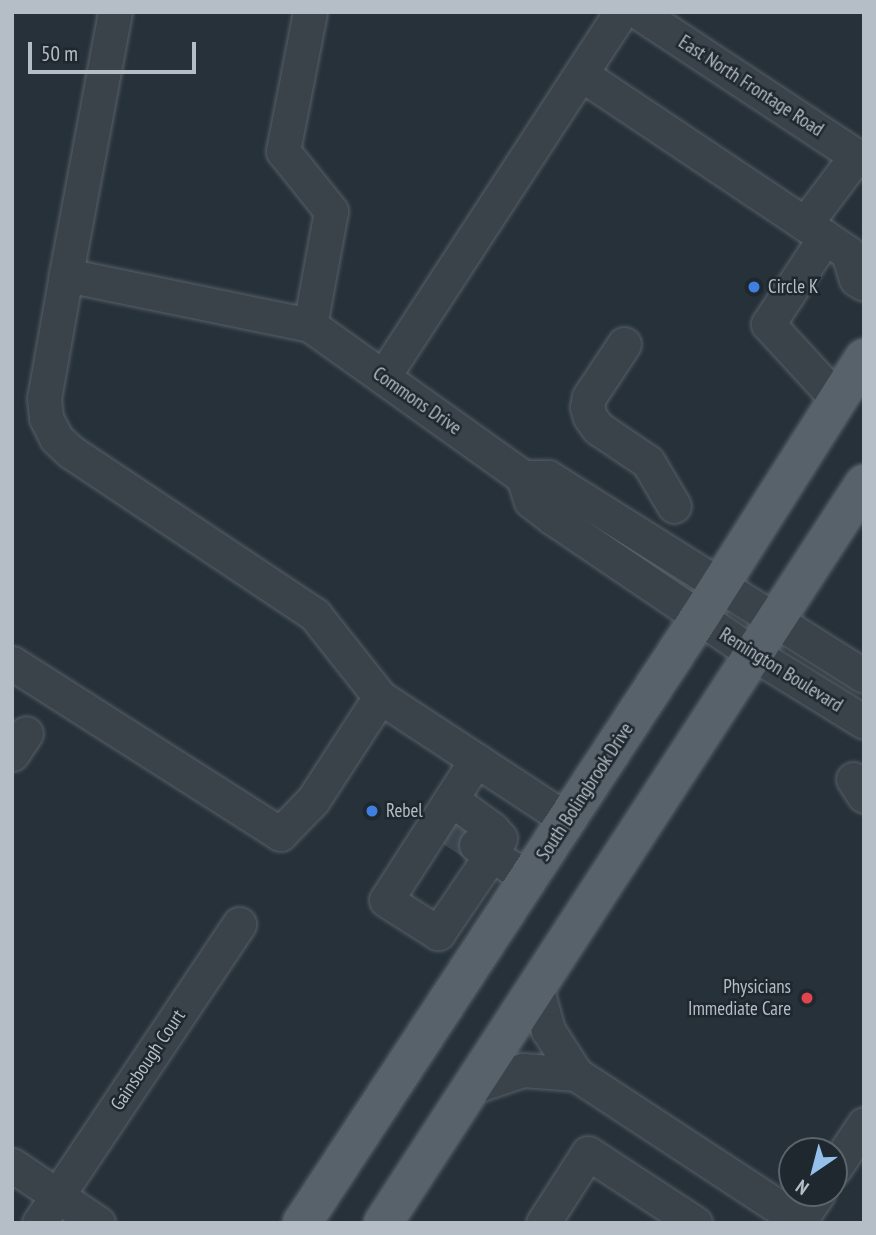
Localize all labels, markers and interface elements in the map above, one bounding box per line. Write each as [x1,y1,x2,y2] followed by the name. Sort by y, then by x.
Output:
[32,28,200,72] scale bar
[674,31,828,141] street label: East North Frontage Road
[41,40,78,67] text: 50 m
[768,276,818,298] place label: Circle K
[746,279,762,295] marker: Circle K
[368,362,466,440] street label: Commons Drive
[715,623,847,717] street label: Remington Boulevard
[532,719,638,865] street label: South Bolingbrook Drive
[386,800,423,822] place label: Rebel
[364,803,380,819] marker: Rebel
[688,976,791,1020] place label: Physicians Immediate Care
[797,988,817,1008] marker: Physicians Immediate Care
[106,1005,190,1115] street label: Gainsbough Court
[778,1137,848,1207] north arrow
[791,1175,813,1200] text: N

